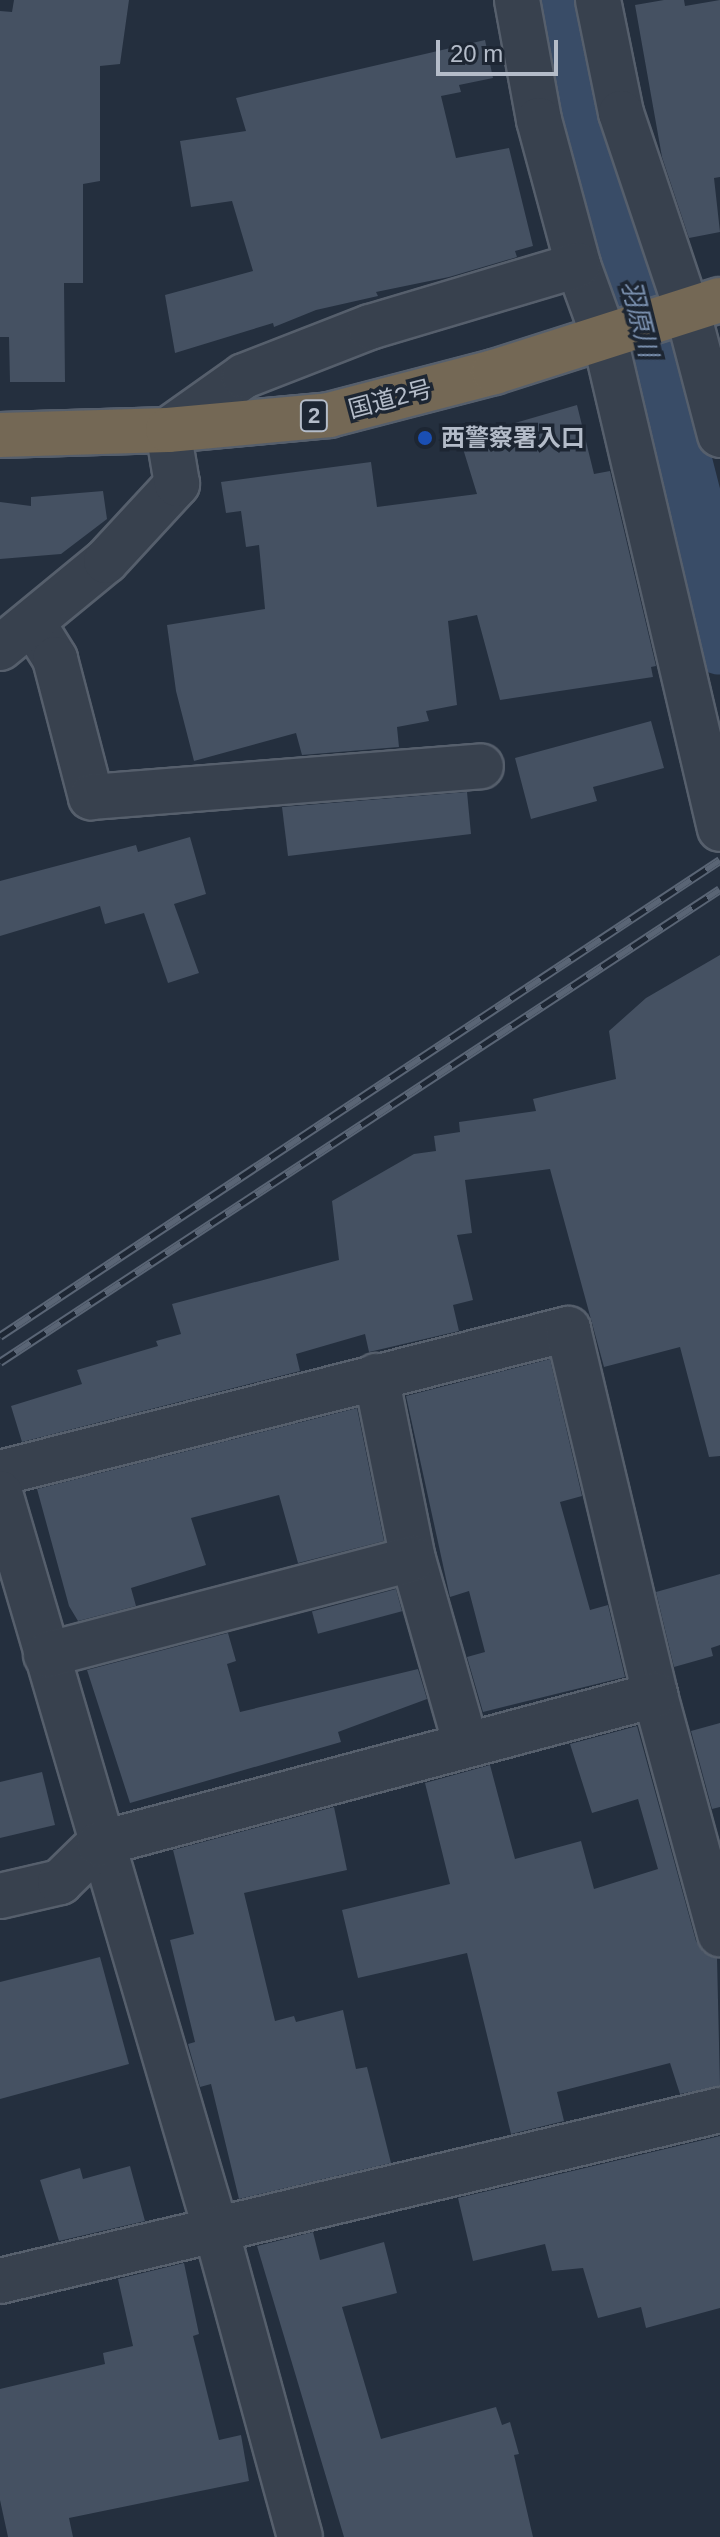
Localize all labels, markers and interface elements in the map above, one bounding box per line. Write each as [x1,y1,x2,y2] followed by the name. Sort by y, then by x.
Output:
[440,24,562,74] scale bar
[450,40,503,67] text: 20 m
[614,277,664,361] water label: 羽原川
[345,374,435,424] street label: 国道2号
[298,398,330,434] road number: 2
[441,424,585,452] place label: 西警察署入口
[416,429,434,447] marker: 西警察署入口

